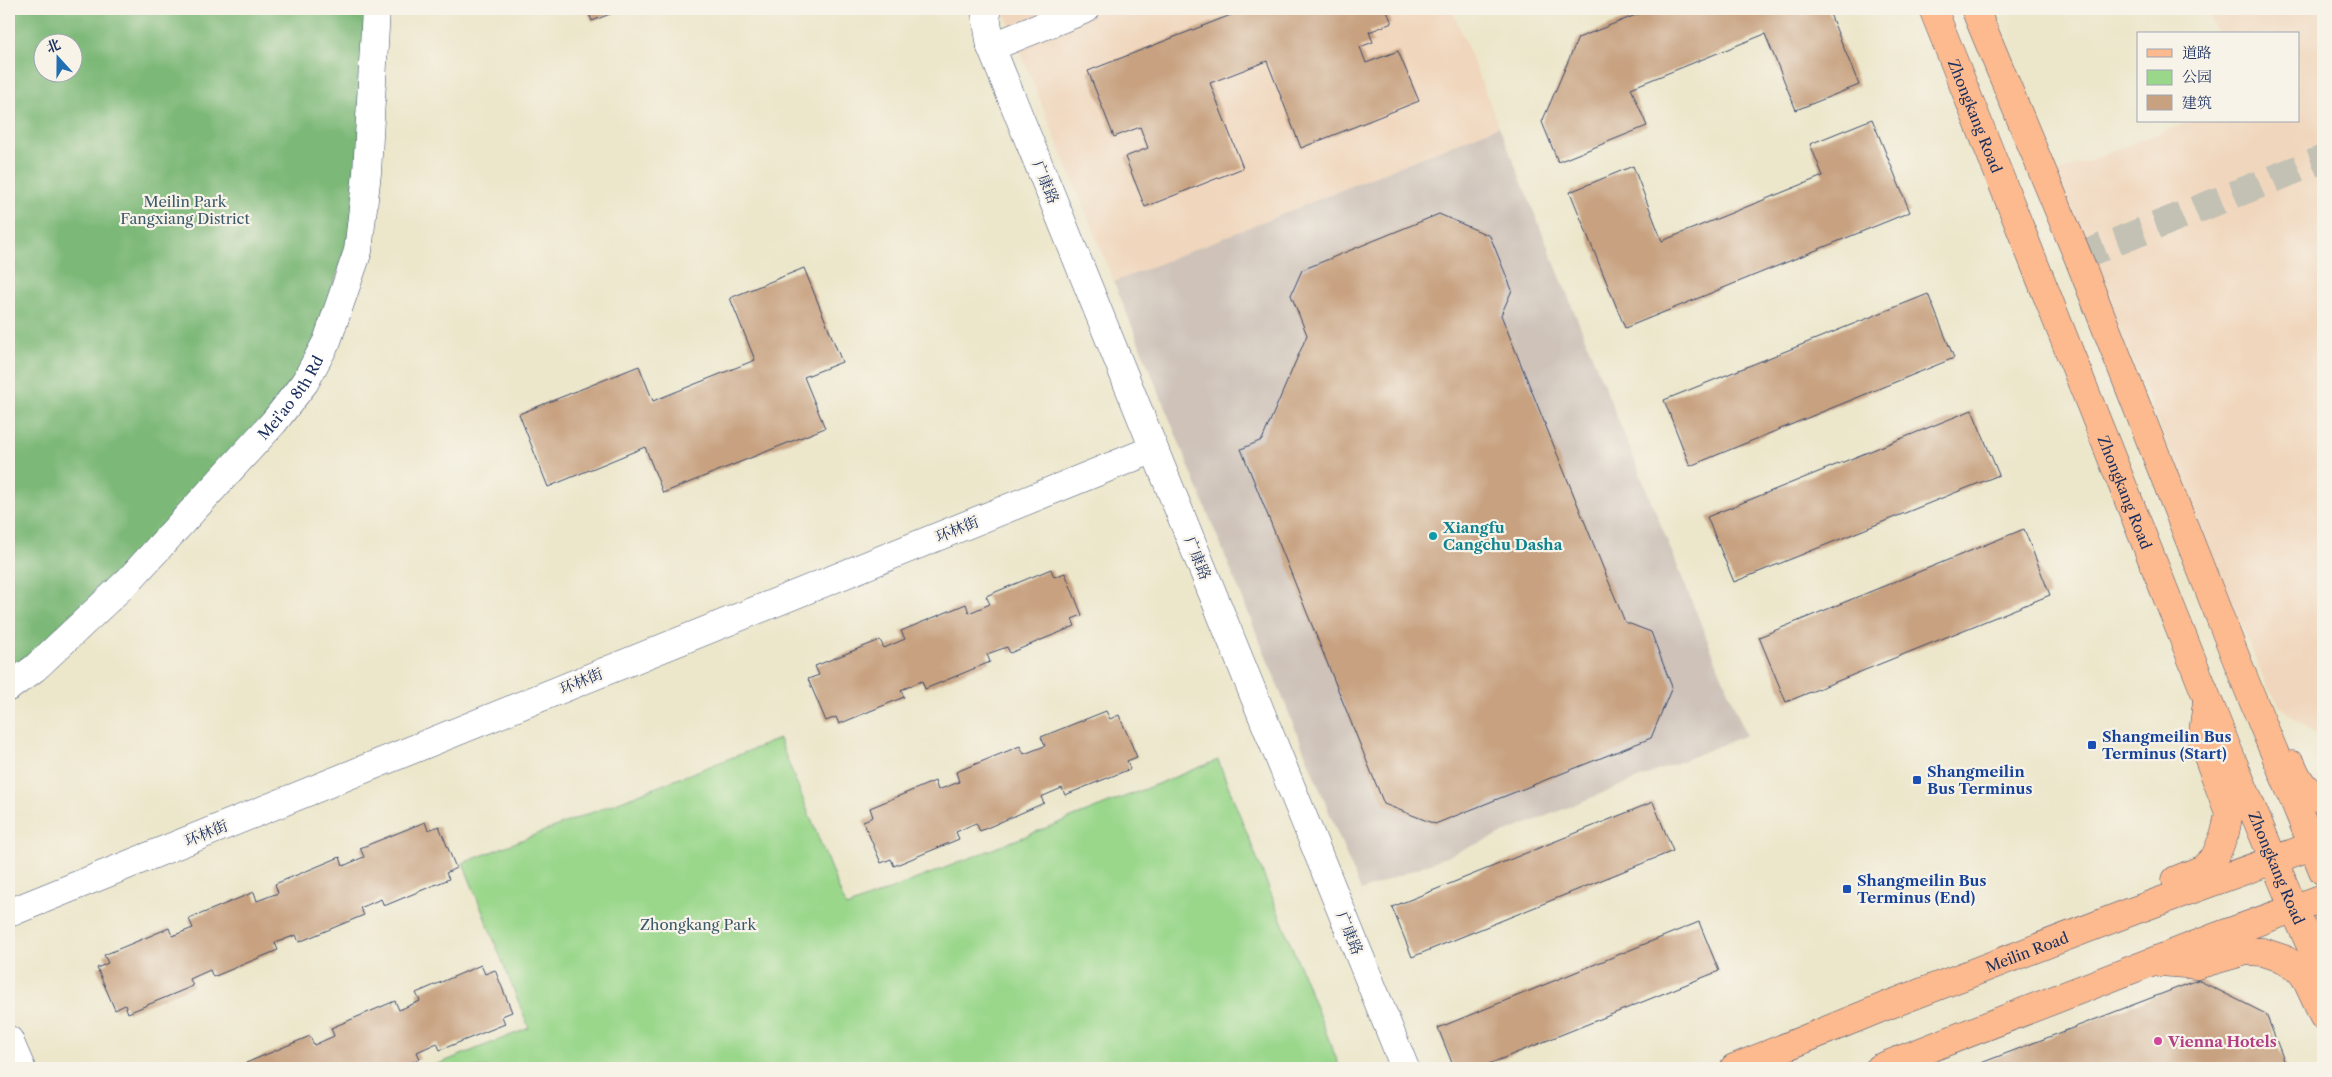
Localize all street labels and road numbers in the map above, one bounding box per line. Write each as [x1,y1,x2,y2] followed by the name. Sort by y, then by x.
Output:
[1944,56,2007,175] street label: Zhongkang Road
[1029,158,1063,206] street label: 广康路
[253,352,327,443] street label: Mei'ao 8th Rd
[2094,433,2156,552] street label: Zhongkang Road
[933,512,981,546] street label: 环林街
[1181,534,1215,582] street label: 广康路
[557,664,605,698] street label: 环林街
[2245,808,2309,927] street label: Zhongkang Road
[182,816,230,850] street label: 环林街
[1333,909,1367,957] street label: 广康路
[1983,927,2071,976] street label: Meilin Road

